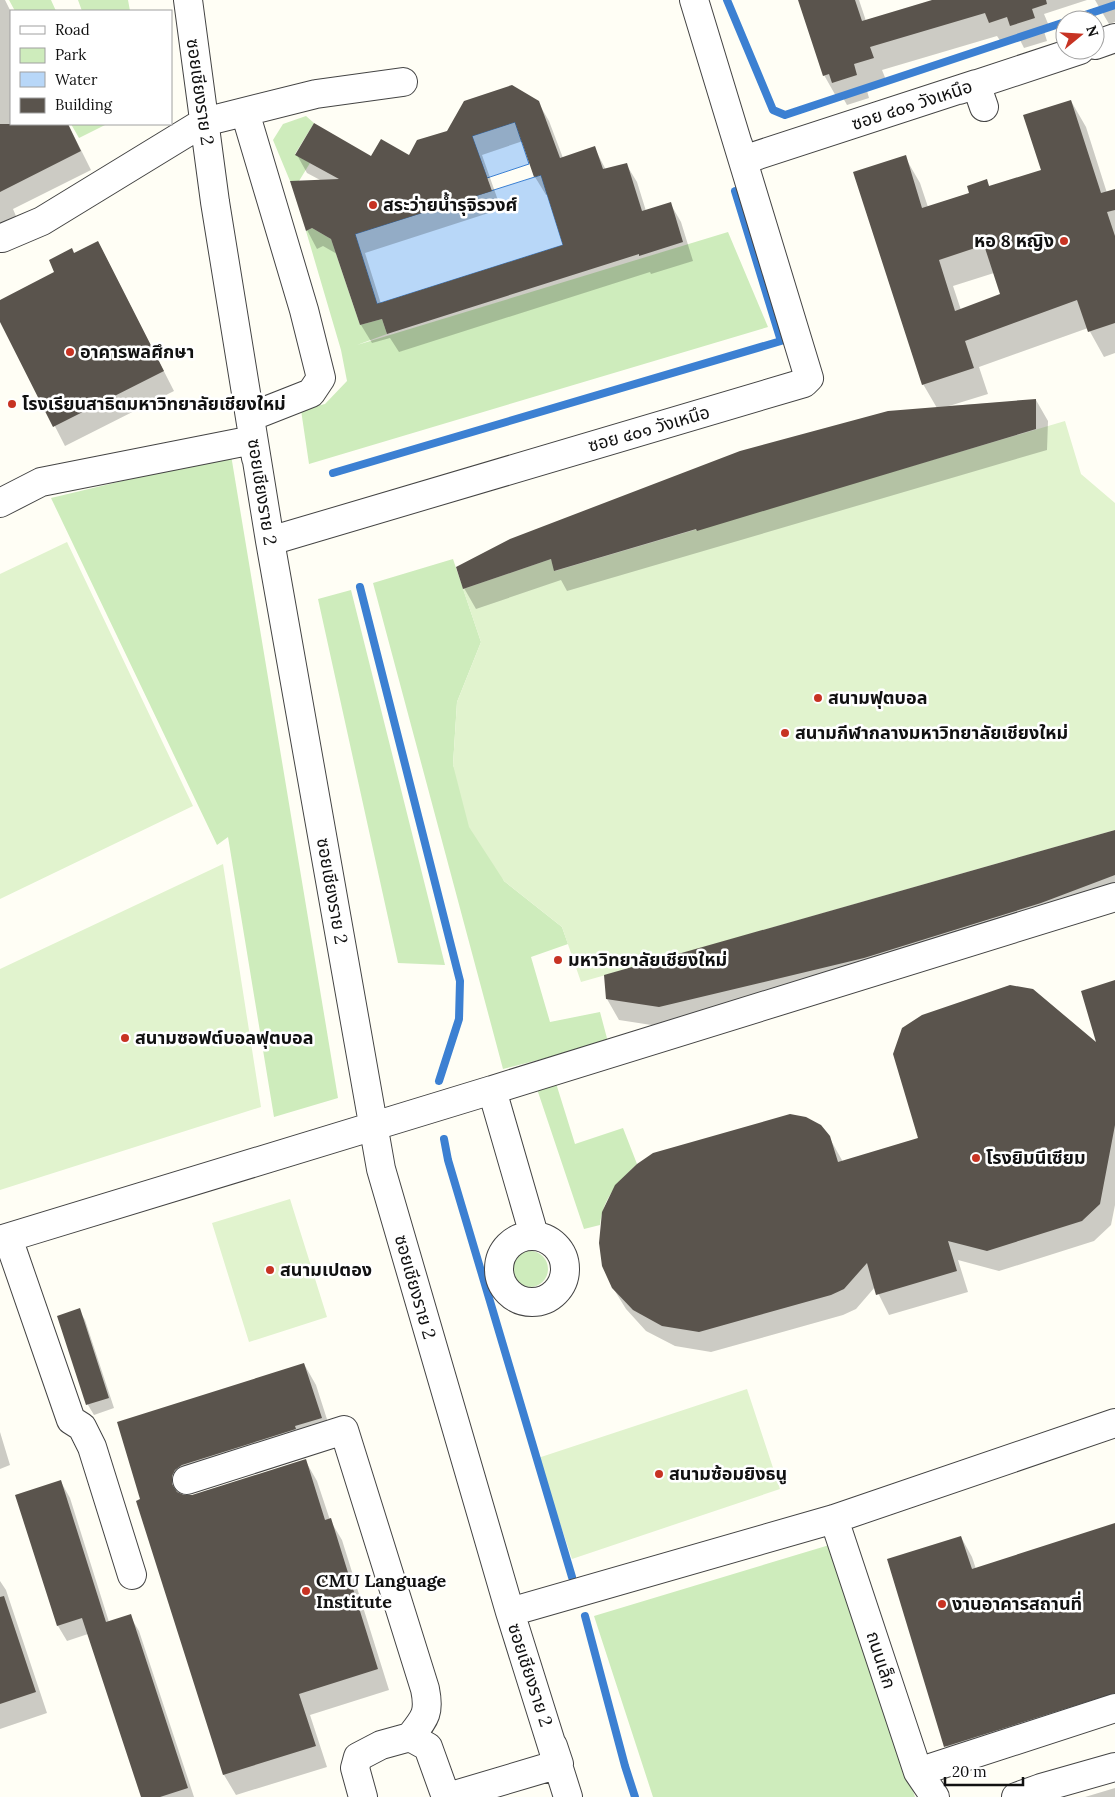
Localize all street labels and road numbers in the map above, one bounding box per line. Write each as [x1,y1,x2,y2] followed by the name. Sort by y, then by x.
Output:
[182,37,219,147] street label: ซอยเชียงราย 2
[849,74,975,135] street label: ซอย ๔๐๑ วังเหนึอ
[585,400,712,457] street label: ซอย ๔๐๑ วังเหนึอ
[243,437,282,547] street label: ซอยเชียงราย 2
[312,836,353,946] street label: ซอยเชียงราย 2
[390,1232,441,1342] street label: ซอยเชียงราย 2
[503,1620,558,1730] street label: ซอยเชียงราย 2
[861,1628,902,1692] street label: ถนนเล็ก

